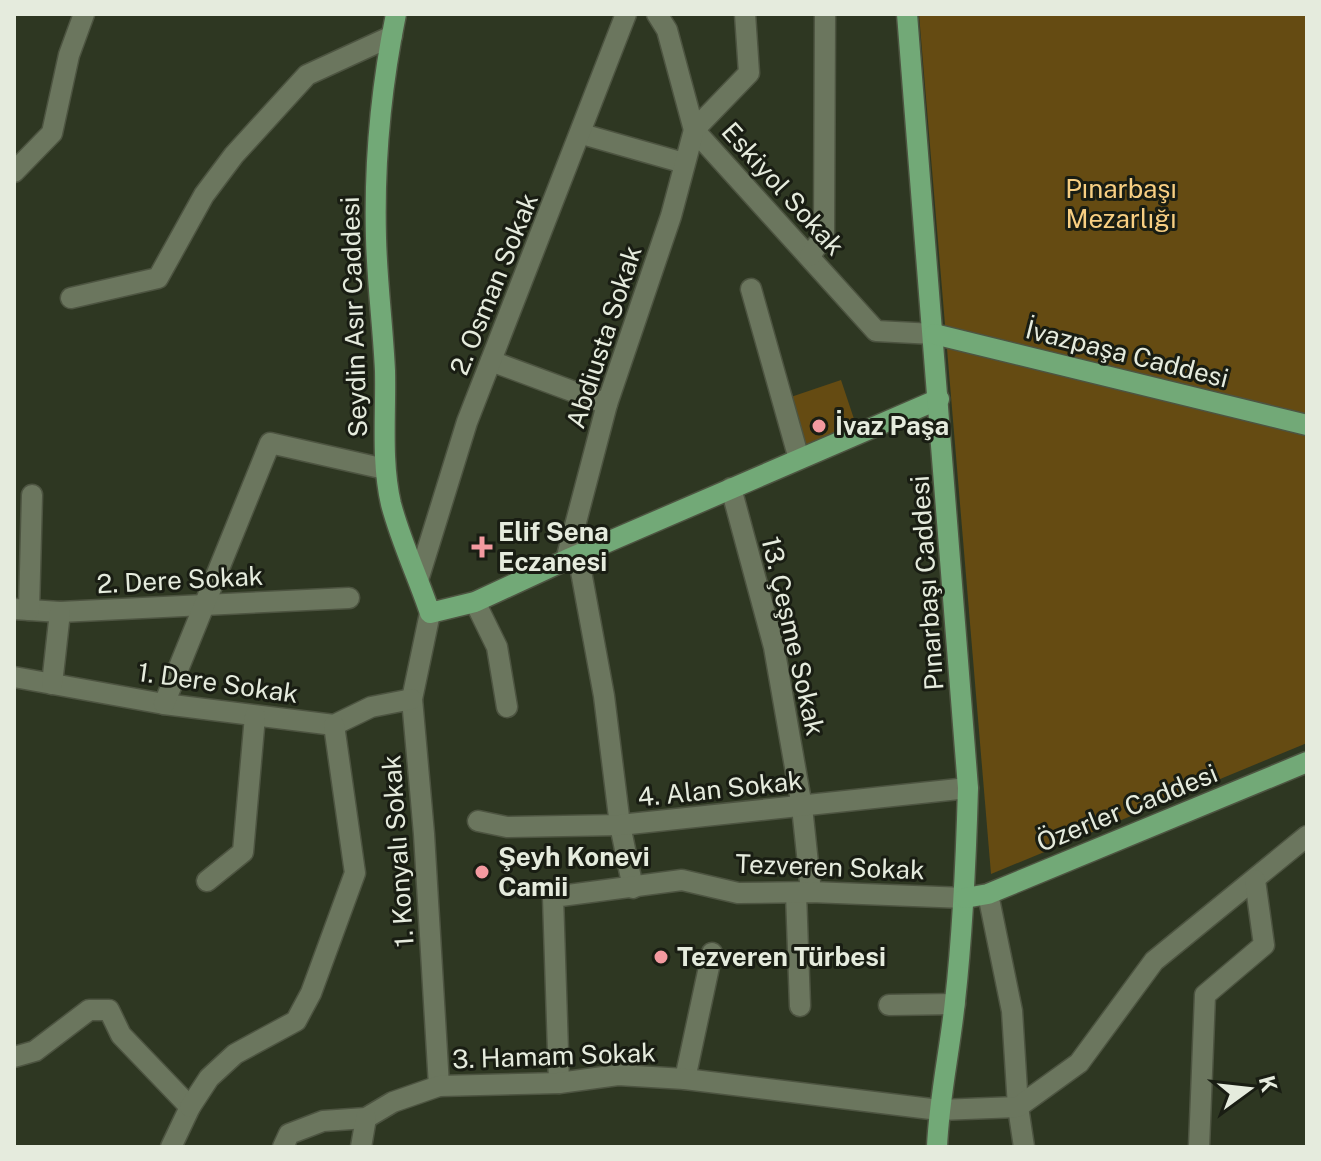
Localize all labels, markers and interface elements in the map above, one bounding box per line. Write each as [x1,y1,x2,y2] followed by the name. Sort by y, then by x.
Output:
[716,116,851,261] street label: Eskiyol Sokak
[1065,173,1177,234] park label: Pınarbaşı Mezarlığı
[443,188,544,379] street label: 2. Osman Sokak
[334,196,373,438] street label: Seydin Asır Caddesi
[559,242,648,432] street label: Abdiusta Sokak
[1023,313,1232,394] street label: İvazpaşa Caddesi
[835,410,949,441] place label: İvaz Paşa
[810,417,828,435] marker: İvaz Paşa
[904,475,949,691] street label: Pınarbaşı Caddesi
[498,516,609,577] place label: Elif Sena Eczanesi
[756,533,831,738] street label: 13. Çeşme Sokak
[473,538,491,556] marker: Elif Sena Eczanesi
[96,560,264,599] street label: 2. Dere Sokak
[136,656,300,709] street label: 1. Dere Sokak
[375,754,420,948] street label: 1. Konyalı Sokak
[1032,757,1222,858] street label: Özerler Caddesi
[636,764,804,813] street label: 4. Alan Sokak
[498,841,650,902] place label: Şeyh Konevi Camii
[735,848,925,885] street label: Tezveren Sokak
[473,863,491,881] marker: Şeyh Konevi Camii
[677,941,886,972] place label: Tezveren Türbesi
[652,948,670,966] marker: Tezveren Türbesi
[452,1036,656,1075] street label: 3. Hamam Sokak
[1209,1049,1289,1129] north arrow
[1254,1073,1283,1095] text: K

